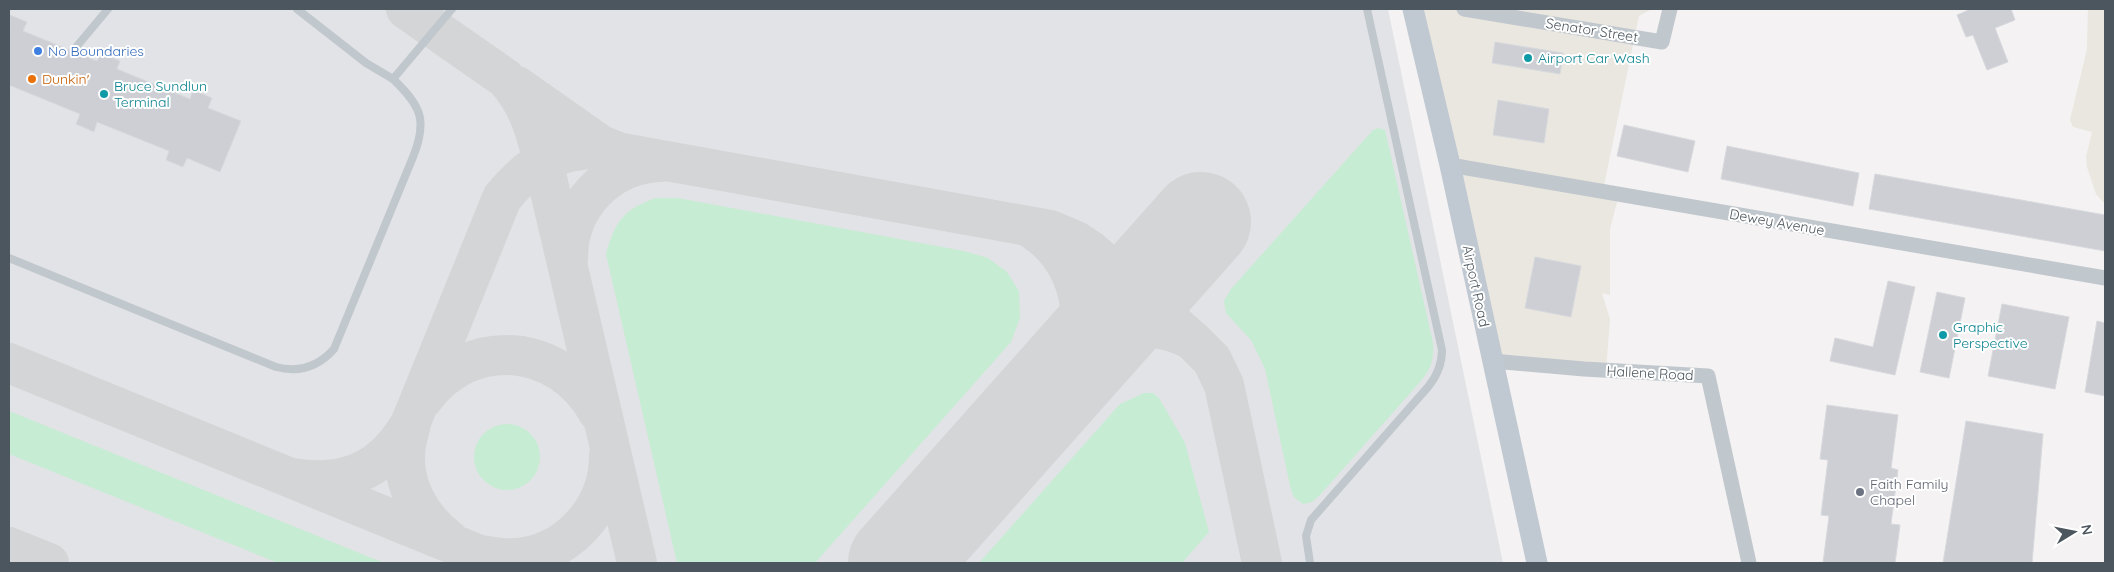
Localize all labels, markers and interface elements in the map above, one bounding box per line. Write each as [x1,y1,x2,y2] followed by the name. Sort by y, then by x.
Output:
[1545,14,1640,46] street label: Senator Street
[48,42,144,60] place label: No Boundaries
[32,45,44,57] marker: No Boundaries
[1538,49,1650,67] place label: Airport Car Wash
[1522,52,1534,64] marker: Airport Car Wash
[42,70,90,88] place label: Dunkin'
[26,73,38,85] marker: Dunkin'
[114,77,207,111] place label: Bruce Sundlun Terminal
[98,88,110,100] marker: Bruce Sundlun Terminal
[1728,205,1826,239] street label: Dewey Avenue
[1459,243,1493,329] street label: Airport Road
[1953,318,2028,352] place label: Graphic Perspective
[1937,329,1949,341] marker: Graphic Perspective
[1606,362,1694,384] street label: Hallene Road
[1870,475,1949,509] place label: Faith Family Chapel
[1854,486,1866,498] marker: Faith Family Chapel
[2049,507,2099,557] north arrow
[2077,523,2097,536] text: N

